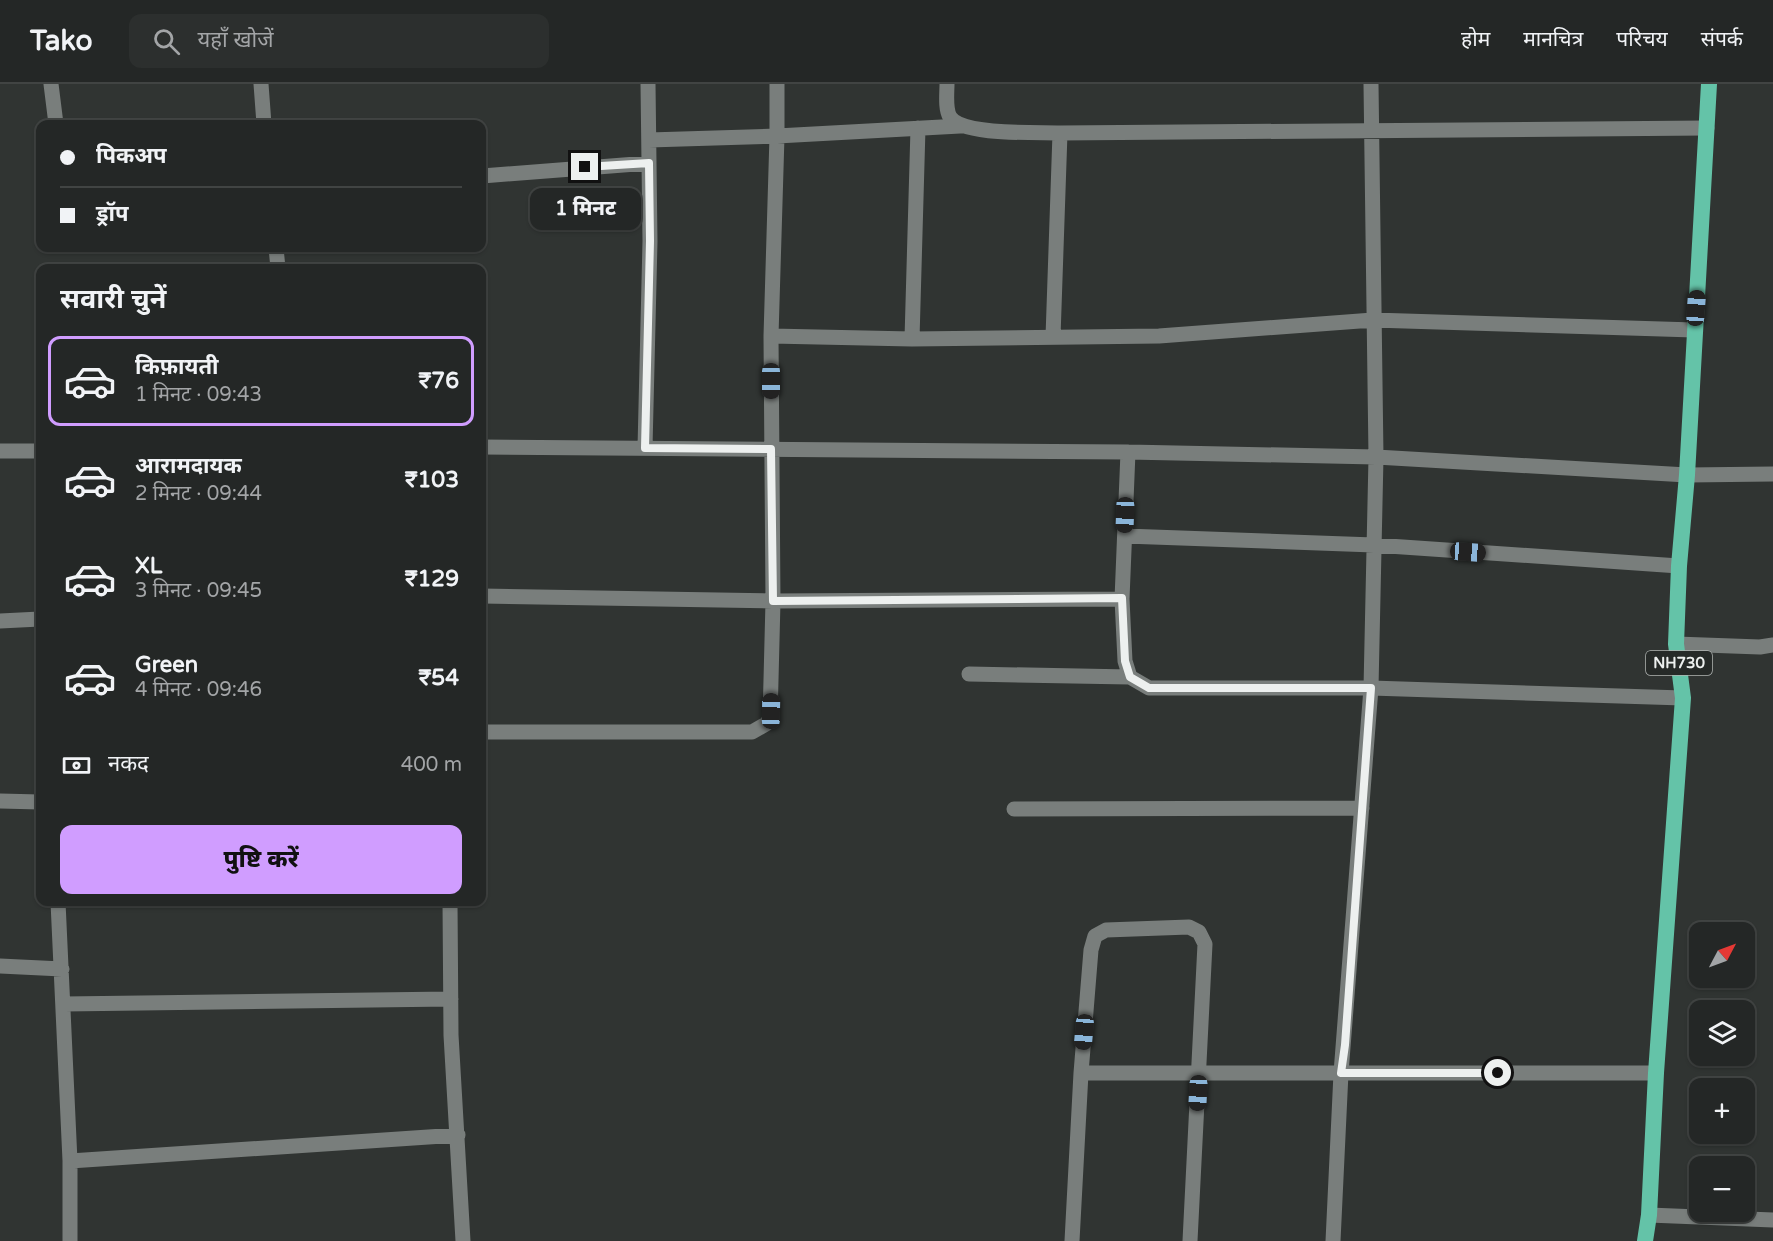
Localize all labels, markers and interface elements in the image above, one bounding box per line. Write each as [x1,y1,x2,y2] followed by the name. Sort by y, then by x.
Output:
[129,14,549,68] search box
[30,24,93,58] text: Tako
[150,25,183,58] icon: search
[198,27,273,53] text: यहाँ खोजें
[1461,27,1490,52] text: होम
[1523,27,1583,52] text: मानचित्र
[1616,27,1668,52] text: परिचय
[1701,27,1743,52] text: संपर्क
[96,143,167,169] text: पिकअप
[571,153,598,180] route end
[530,188,640,230] callout: 1 मिनट
[555,197,616,221] text: 1 मिनट
[96,201,129,227] text: ड्रॉप
[60,283,166,316] text: सवारी चुनें
[1686,289,1706,327] car
[63,354,117,408] icon: car
[135,354,219,380] text: किफ़ायती
[762,363,780,399] car
[418,368,459,394] text: ₹76
[135,383,262,407] text: 1 मिनट · 09:43
[63,453,117,507] icon: car
[135,453,242,479] text: आरामदायक
[405,467,459,493] text: ₹103
[135,482,262,506] text: 2 मिनट · 09:44
[1115,497,1135,533] car
[1449,542,1487,562] car
[63,552,117,606] icon: car
[135,553,162,579] text: XL
[405,566,459,592] text: ₹129
[135,579,262,603] text: 3 मिनट · 09:45
[63,651,117,705] icon: car
[1646,651,1712,675] road number: NH730
[135,652,198,678] text: Green
[418,665,459,691] text: ₹54
[135,678,262,702] text: 4 मिनट · 09:46
[762,693,780,729] car
[60,749,93,782] icon: cash
[108,751,149,777] text: नकद
[401,753,462,777] text: 400 m
[60,825,462,894] button: पुष्टि करें
[1689,922,1755,988] north arrow
[1689,922,1755,1222] map controls
[1689,1000,1755,1066] button: layers
[1073,1013,1095,1051] car
[1484,1059,1511,1086] route start
[1188,1075,1208,1111] car
[1689,1078,1755,1144] button: +
[1689,1156,1755,1222] button: −

